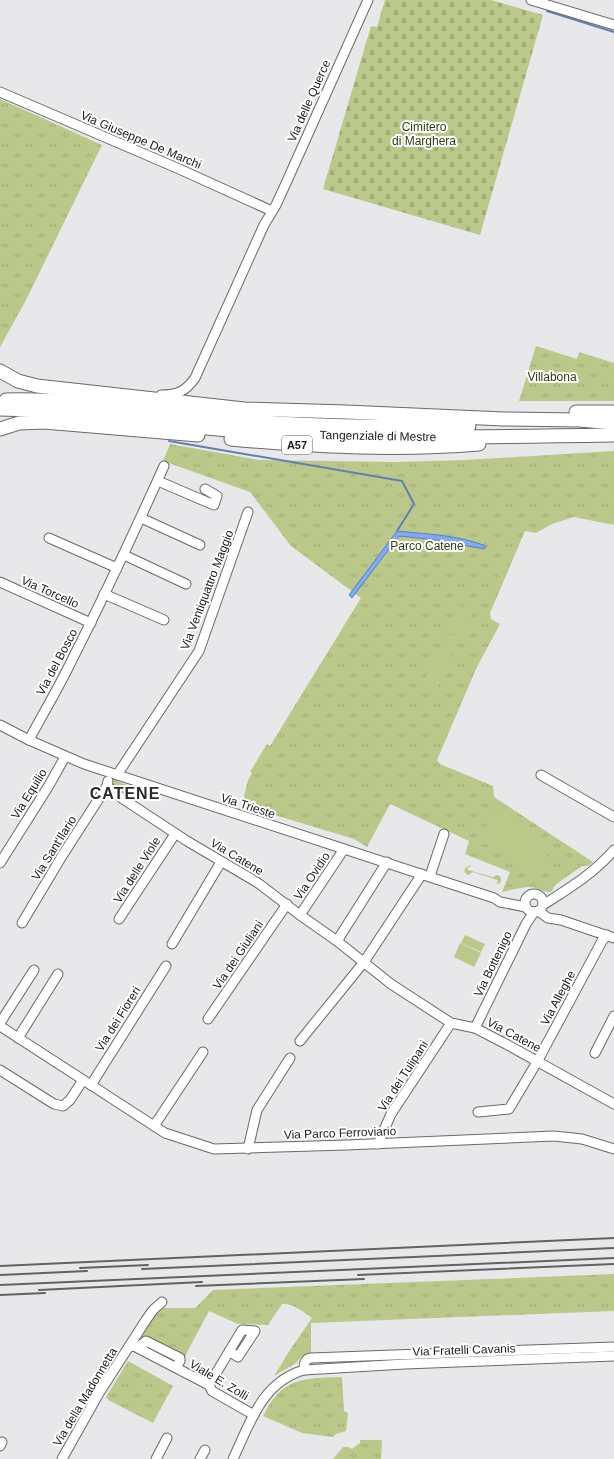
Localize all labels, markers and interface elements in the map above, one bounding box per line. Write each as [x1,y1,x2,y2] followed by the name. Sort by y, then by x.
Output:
[285,57,334,144] street label: Via delle Querce
[79,108,203,172] street label: Via Giuseppe De Marchi
[392,120,456,148] park label: Cimitero di Marghera
[527,370,577,384] park label: Villabona
[320,428,437,444] street label: Tangenziale di Mestre
[282,436,312,454] road number: A57
[178,528,236,652] street label: Via Ventiquattro Maggio
[390,539,464,553] park label: Parco Catene
[19,573,81,611] street label: Via Torcello
[34,626,81,698] street label: Via del Bosco
[8,766,50,822] street label: Via Equilio
[90,785,160,802] district label: CATENE
[219,791,277,821] street label: Via Trieste
[29,813,80,883] street label: Via Sant'Ilario
[111,834,164,906] street label: Via delle Viole
[208,836,266,878] street label: Via Catene
[291,849,333,902] street label: Via Ovidio
[210,918,266,992] street label: Via dei Giuliani
[471,929,515,999] street label: Via Bottenigo
[538,968,578,1028] street label: Via Alleghe
[93,984,143,1054] street label: Via dei Fioreri
[485,1015,544,1055] street label: Via Catene
[375,1038,431,1114] street label: Via dei Tulipani
[284,1124,397,1142] street label: Via Parco Ferroviario
[412,1341,516,1359] street label: Via Fratelli Cavanis
[50,1345,120,1449] street label: Via della Madonnetta
[187,1357,251,1403] street label: Viale E. Zolli

